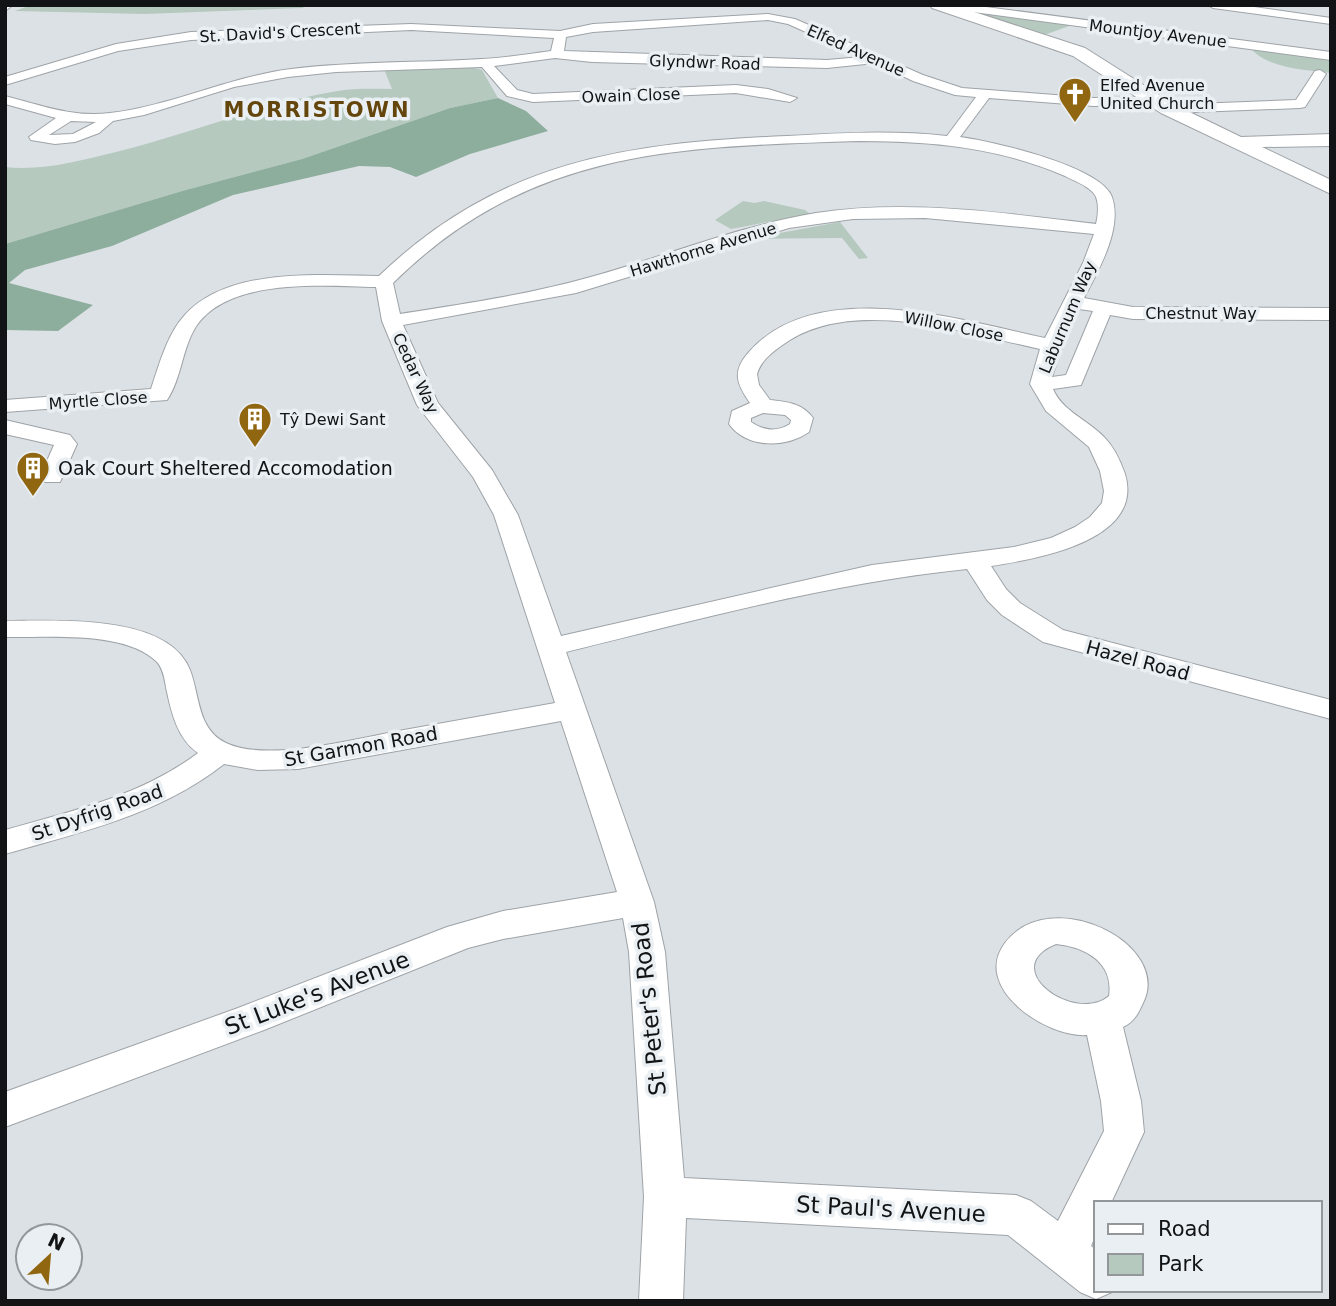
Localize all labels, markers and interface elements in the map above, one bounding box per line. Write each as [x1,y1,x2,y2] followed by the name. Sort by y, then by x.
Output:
[1088,16,1228,51] street label: Mountjoy Avenue
[199,19,361,46] street label: St. David's Crescent
[804,20,907,80] street label: Elfed Avenue
[649,51,761,74] street label: Glyndwr Road
[1056,75,1094,124] church icon: Elfed Avenue United Church
[1100,76,1214,113] place label: Elfed Avenue United Church
[581,84,681,107] street label: Owain Close
[224,98,410,122] district label: MORRISTOWN
[628,218,779,281] street label: Hawthorne Avenue
[1035,258,1100,376] street label: Laburnum Way
[1145,304,1257,323] street label: Chestnut Way
[903,308,1005,345] street label: Willow Close
[389,330,442,417] street label: Cedar Way
[48,388,148,413] street label: Myrtle Close
[236,400,274,449] building icon: Tŷ Dewi Sant
[279,410,385,429] place label: Tŷ Dewi Sant
[14,449,52,498] building icon: Oak Court Sheltered Accomodation
[58,457,393,479] place label: Oak Court Sheltered Accomodation
[1084,636,1192,684] street label: Hazel Road
[283,722,439,770] street label: St Garmon Road
[29,779,165,845] street label: St Dyfrig Road
[627,921,671,1097] street label: St Peter's Road
[221,946,413,1040] street label: St Luke's Avenue
[795,1191,987,1227] street label: St Paul's Avenue
[1094,1201,1322,1292] legend
[1158,1217,1211,1241] text: Road
[14,1222,84,1292] north arrow
[44,1228,68,1255] text: N
[1158,1252,1204,1276] text: Park

